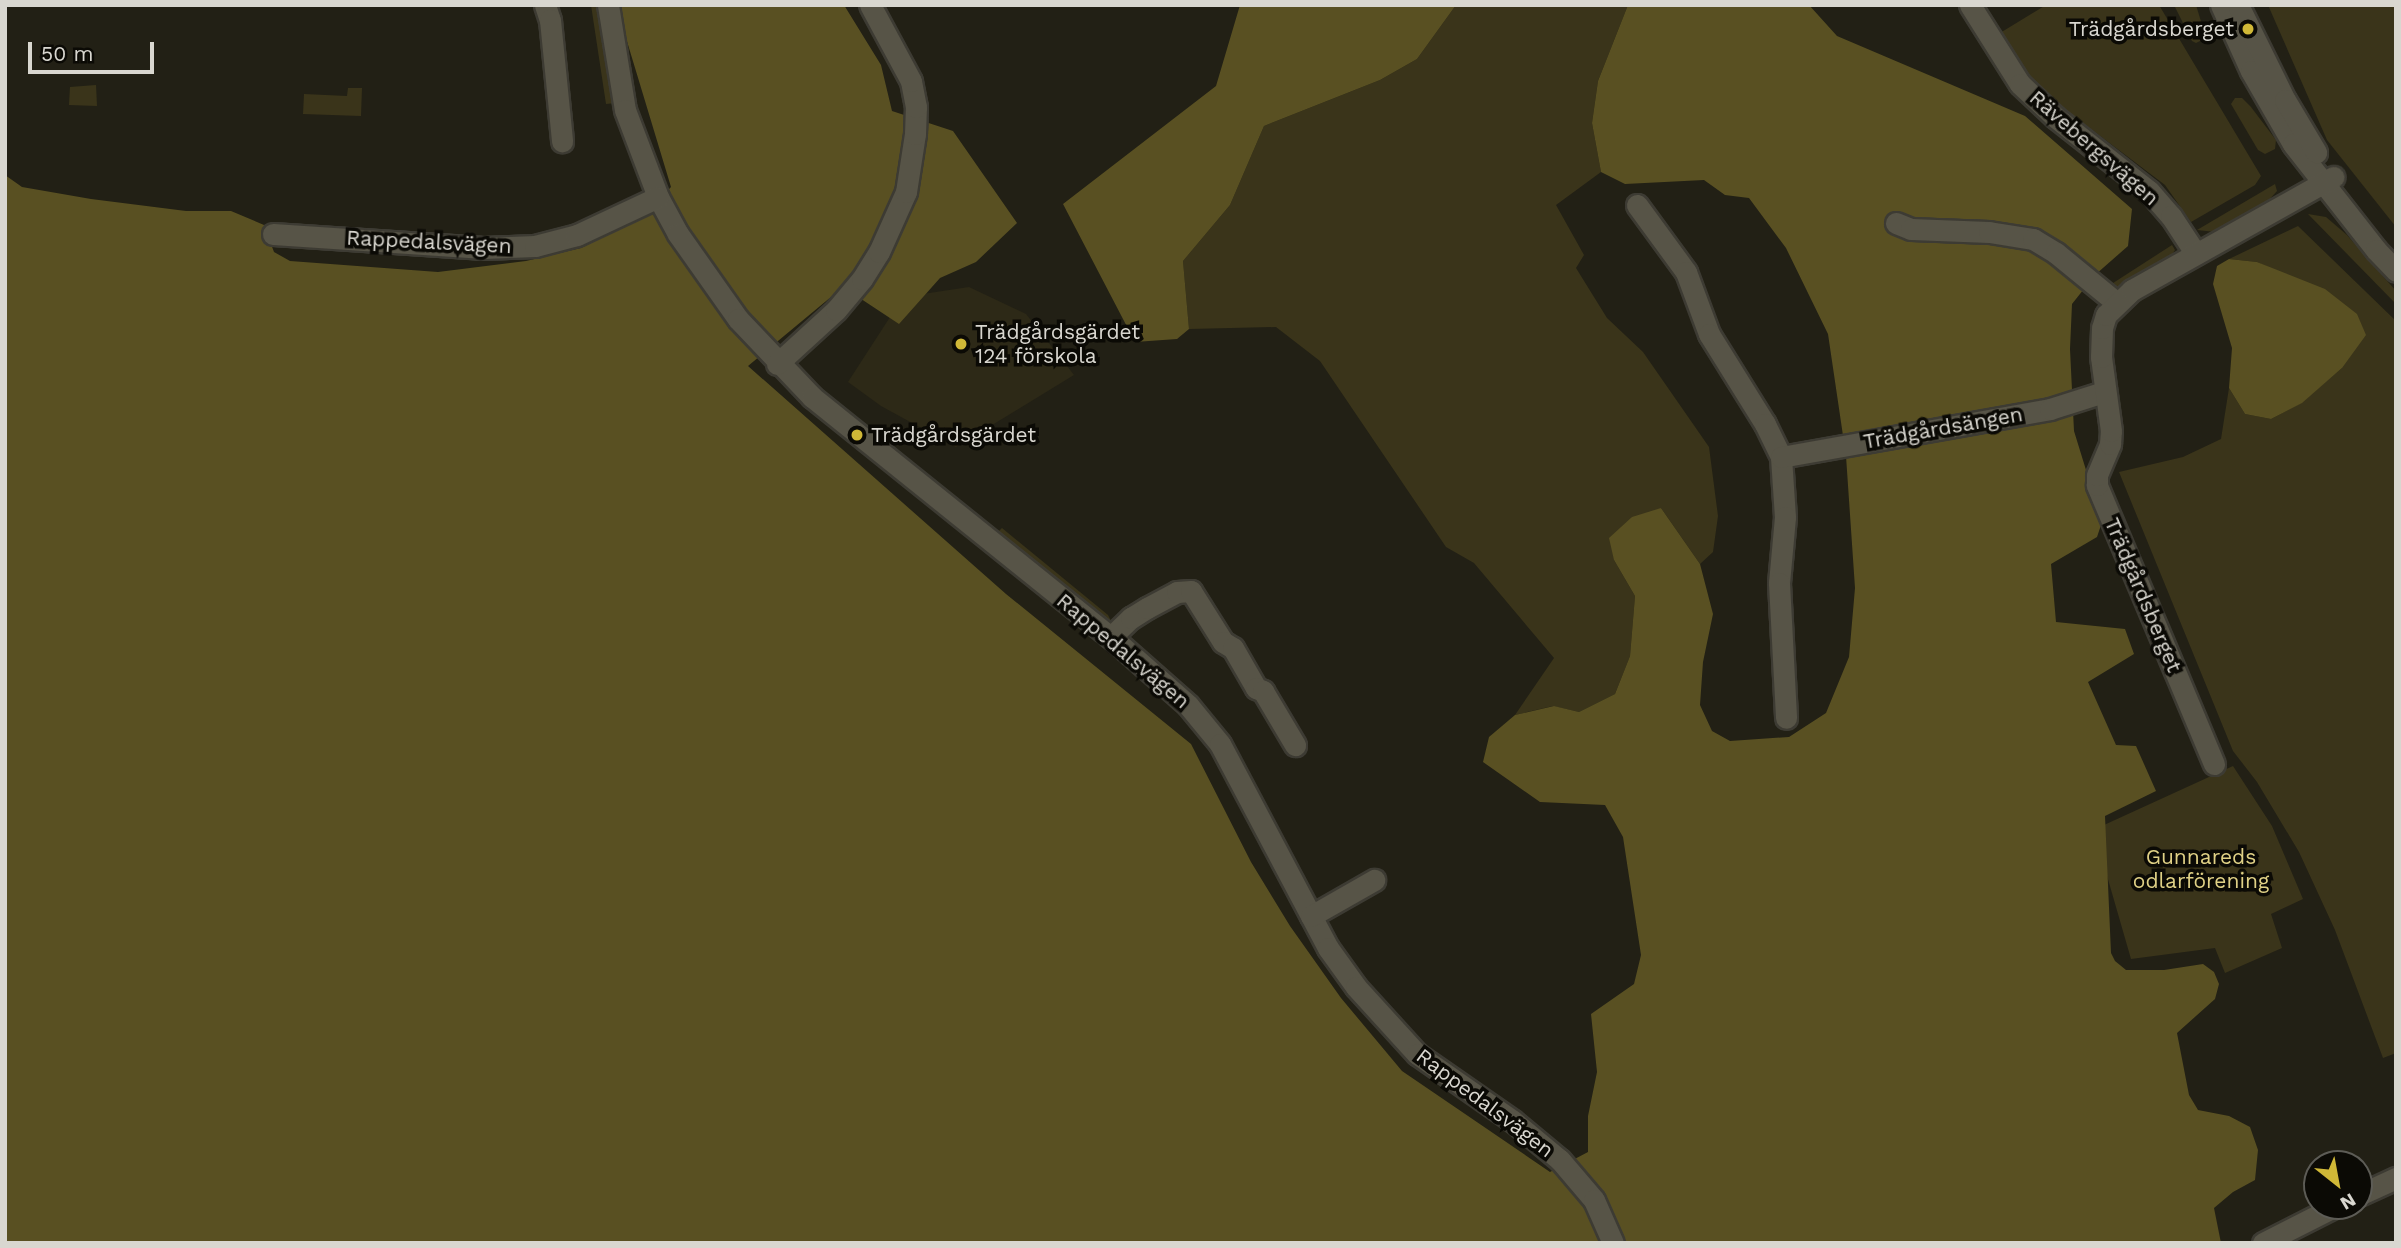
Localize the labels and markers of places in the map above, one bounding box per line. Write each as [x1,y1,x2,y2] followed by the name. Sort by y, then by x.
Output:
[2069,16,2234,42] place label: Trädgårdsberget
[2240,21,2256,37] marker: Trädgårdsberget
[975,319,1140,369] place label: Trädgårdsgärdet 124 förskola
[953,336,969,352] marker: Trädgårdsgärdet 124 förskola
[871,422,1036,448] place label: Trädgårdsgärdet
[849,427,865,443] marker: Trädgårdsgärdet

